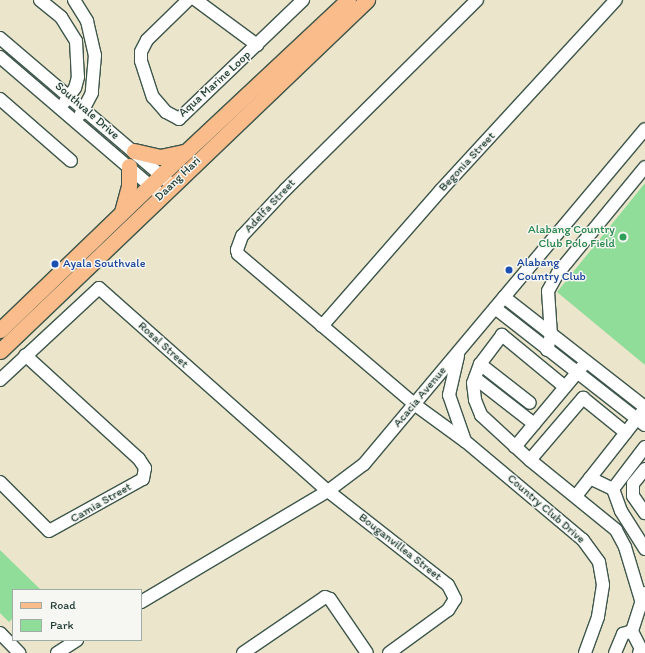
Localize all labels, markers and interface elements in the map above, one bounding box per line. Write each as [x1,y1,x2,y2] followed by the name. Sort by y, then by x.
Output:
[176,48,254,120] street label: Aqua Marine Loop
[52,79,122,143] street label: Southvale Drive
[436,129,498,195] street label: Begonia Street
[152,154,204,204] street label: Daang Hari
[241,176,299,236] street label: Adelfa Street
[528,223,615,251] place label: Alabang Country Club Polo Field
[618,232,628,242] marker: Alabang Country Club Polo Field
[517,256,586,284] place label: Alabang Country Club
[63,257,145,271] place label: Ayala Southvale
[50,259,60,269] marker: Ayala Southvale
[504,265,514,275] marker: Alabang Country Club
[135,319,191,371] street label: Rosal Street
[391,364,449,430] street label: Acacia Avenue
[504,471,588,547] street label: Country Club Drive
[68,480,134,526] street label: Camia Street
[356,510,444,584] street label: Bouganvillea Street
[12,589,142,641] legend
[50,598,76,612] text: Road
[50,618,74,632] text: Park

